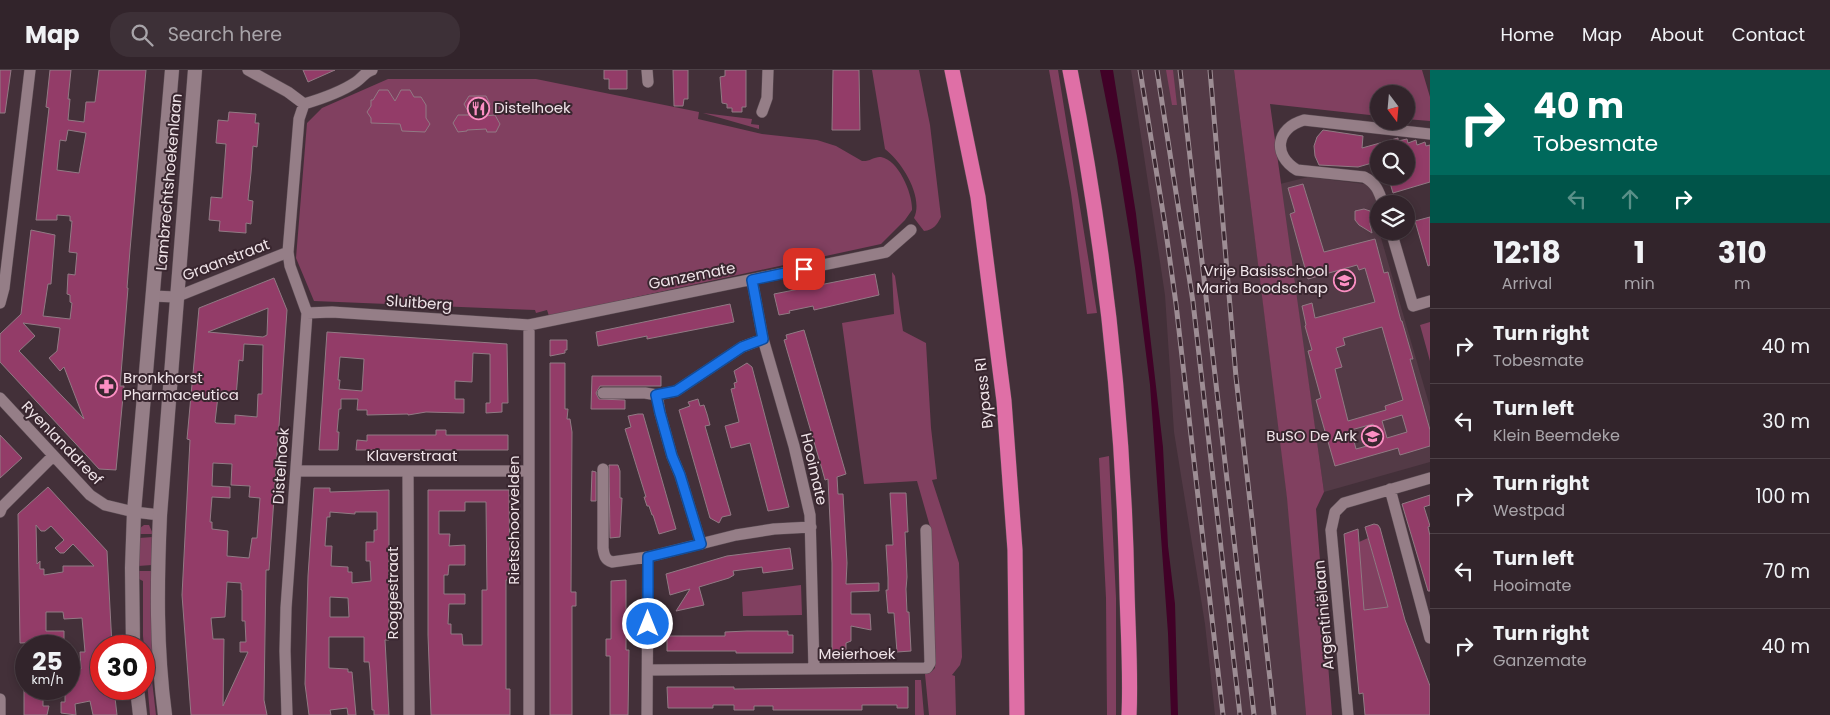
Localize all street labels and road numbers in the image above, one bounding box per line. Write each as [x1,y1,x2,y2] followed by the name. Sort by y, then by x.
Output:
[150,92,187,271] street label: Lambrechtshoekenlaan
[179,233,272,286] street label: Graanstraat
[647,257,737,294] street label: Ganzemate
[385,290,453,315] street label: Sluitberg
[969,356,998,430] street label: Bypass R1
[17,396,108,489] street label: Ryenlanddreef
[267,427,294,505] street label: Distelhoek
[796,431,833,507] street label: Hooimate
[367,445,457,466] street label: Klaverstraat
[503,455,524,585] street label: Rietschoorvelden
[382,547,403,639] street label: Roggestraat
[1308,559,1339,671] street label: Argentiniëlaan
[818,643,896,664] street label: Meierhoek

